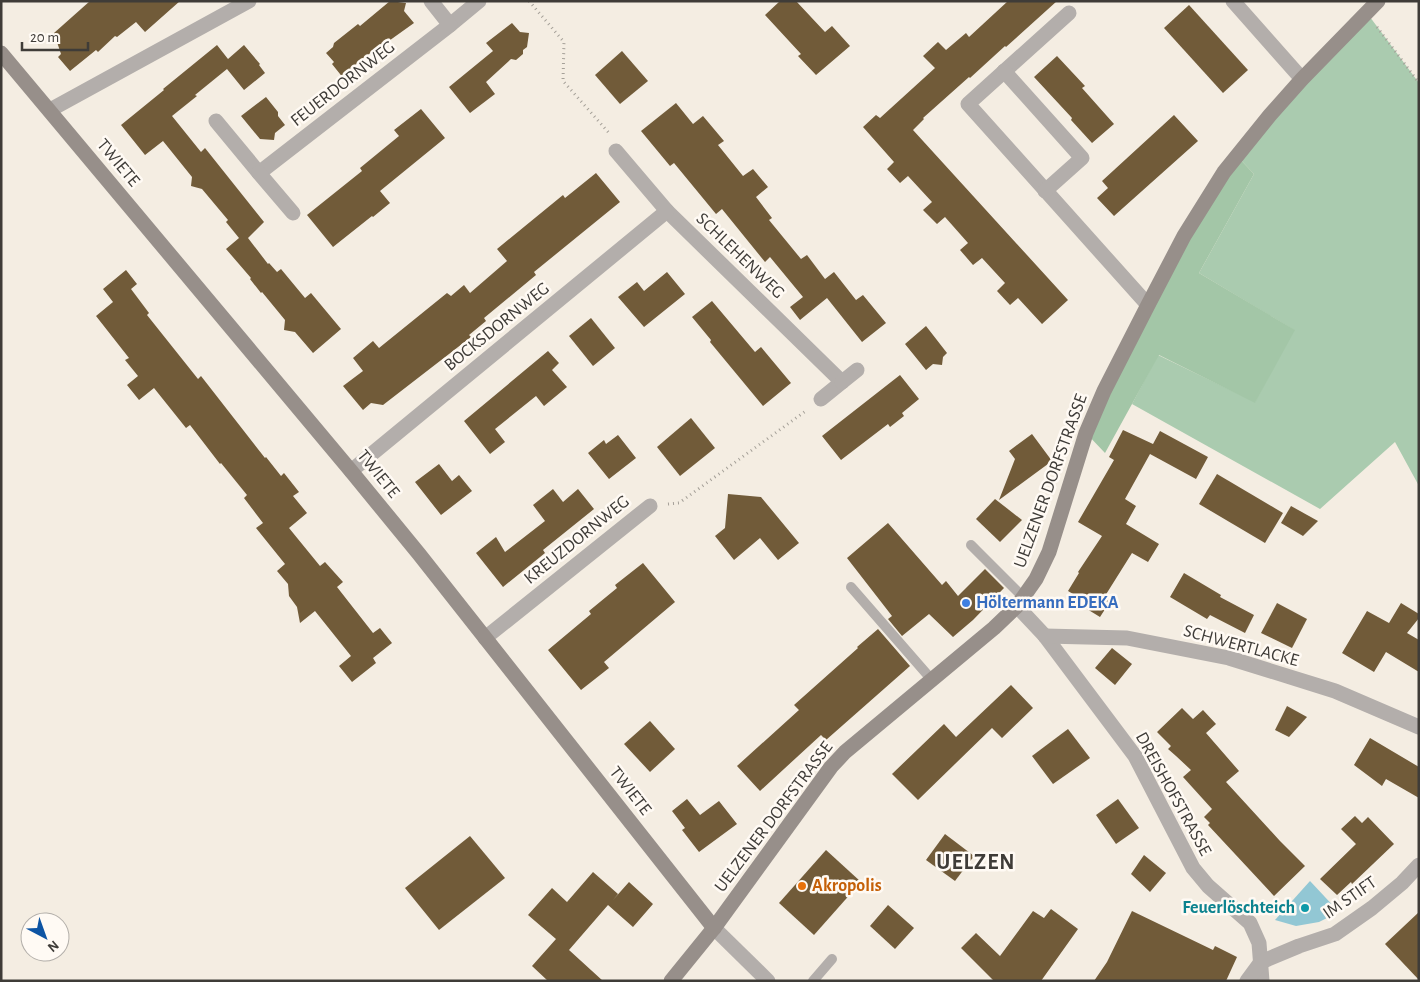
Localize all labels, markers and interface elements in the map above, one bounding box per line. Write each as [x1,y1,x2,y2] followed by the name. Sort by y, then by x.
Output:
[22,20,89,52] scale bar
[30,30,59,45] text: 20 m
[288,38,398,130] street label: FEUERDORNWEG
[93,136,143,190] street label: TWIETE
[693,210,787,302] street label: SCHLEHENWEG
[441,279,553,375] street label: BOCKSDORNWEG
[1011,391,1091,570] street label: UELZENER DORFSTRASSE
[353,447,403,502] street label: TWIETE
[521,492,633,588] street label: KREUZDORNWEG
[976,594,1119,612] place label: Höltermann EDEKA
[960,597,972,609] marker: Höltermann EDEKA
[1182,622,1301,670] street label: SCHWERTLACKE
[1132,729,1214,859] street label: DREISHOFSTRASSE
[712,738,837,896] street label: UELZENER DORFSTRASSE
[606,763,654,819] street label: TWIETE
[936,851,1016,873] district label: UELZEN
[1320,873,1380,923] street label: IM STIFT
[812,877,882,895] place label: Akropolis
[796,880,808,892] marker: Akropolis
[1182,899,1295,917] place label: Feuerlöschteich
[1299,902,1311,914] marker: Feuerlöschteich
[20,912,70,962] north arrow
[45,938,61,955] text: N

